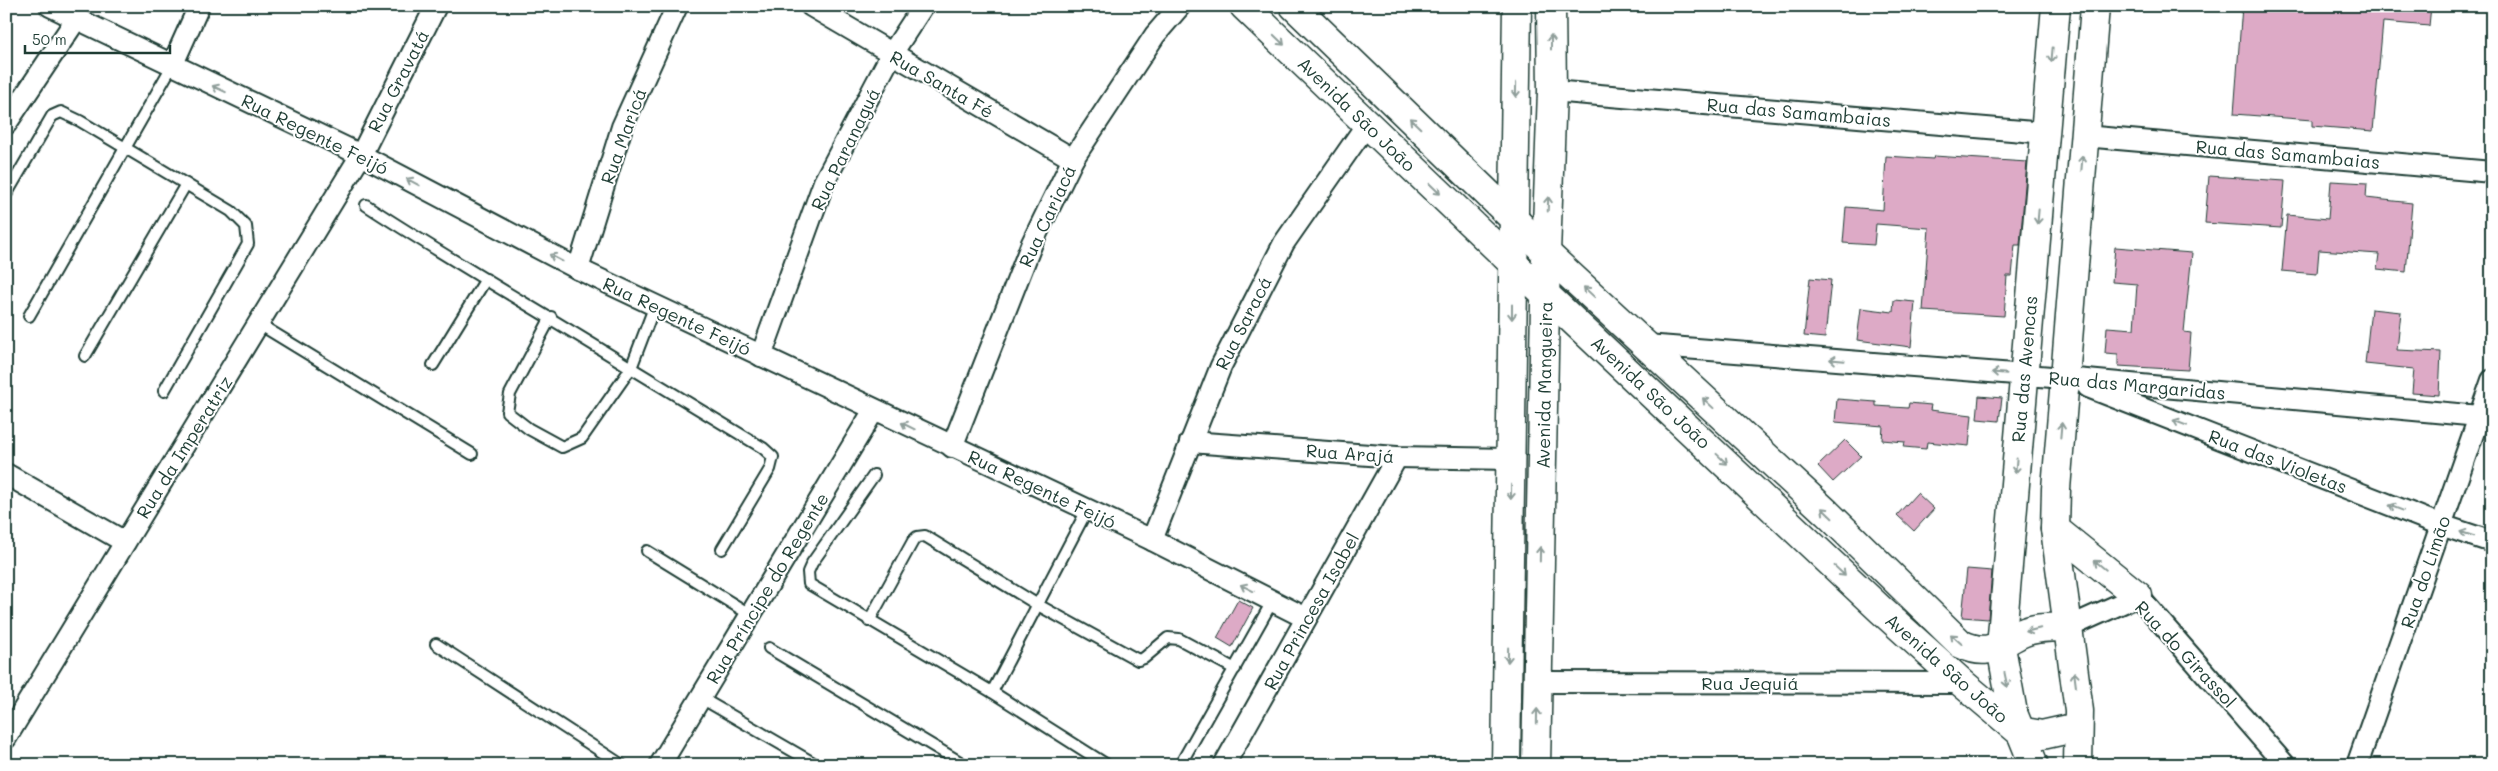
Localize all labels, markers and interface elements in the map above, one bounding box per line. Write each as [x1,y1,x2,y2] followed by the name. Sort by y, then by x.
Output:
[25,22,170,54] scale bar
[362,26,434,136] street label: Rua Gravatá
[32,29,67,49] text: 50 m
[1273,34,1286,46] one-way arrow
[1547,34,1556,50] one-way arrow
[886,45,998,123] street label: Rua Santa Fé
[2048,47,2057,63] one-way arrow
[1293,51,1421,177] street label: Avenida São João
[1511,82,1521,98] one-way arrow
[212,83,227,93] one-way arrow
[805,84,885,214] street label: Rua Paranaguá
[595,85,651,187] street label: Rua Maricá
[237,88,393,180] street label: Rua Regente Feijó
[1706,92,1892,132] street label: Rua das Samambaias
[1409,117,1421,129] one-way arrow
[2195,134,2381,174] street label: Rua das Samambaias
[2078,156,2087,172] one-way arrow
[1013,161,1081,271] street label: Rua Cariacá
[405,177,420,187] one-way arrow
[1428,183,1441,195] one-way arrow
[1543,196,1553,212] one-way arrow
[2033,208,2043,224] one-way arrow
[549,253,564,263] one-way arrow
[599,271,755,361] street label: Rua Regente Feijó
[1209,272,1277,374] street label: Rua Saracá
[1582,286,1595,298] one-way arrow
[2006,295,2042,443] street label: Rua das Avencas
[1531,301,1557,469] street label: Avenida Mangueira
[1507,304,1517,320] one-way arrow
[1586,330,1716,454] street label: Avenida São João
[1829,356,1845,365] one-way arrow
[2047,365,2227,405] street label: Rua das Margaridas
[1991,368,2007,378] one-way arrow
[130,371,238,523] street label: Rua da Imperatriz
[1701,397,1714,409] one-way arrow
[2172,418,2188,427] one-way arrow
[901,421,916,430] one-way arrow
[2056,422,2066,438] one-way arrow
[2205,423,2351,499] street label: Rua das Violetas
[1305,438,1395,468] street label: Rua Arajá
[964,444,1120,534] street label: Rua Regente Feijó
[1716,453,1728,465] one-way arrow
[2011,457,2021,473] one-way arrow
[1506,484,1515,500] one-way arrow
[700,488,834,688] street label: Rua Príncipe do Regente
[2389,502,2404,512] one-way arrow
[1821,507,1833,519] one-way arrow
[2395,512,2456,631] street label: Rua do Limão
[1258,528,1364,694] street label: Rua Princesa Isabel
[2459,528,2475,538] one-way arrow
[1536,546,1545,562] one-way arrow
[2094,560,2107,571] one-way arrow
[1834,565,1846,577] one-way arrow
[1240,583,1255,593] one-way arrow
[2130,595,2242,713] street label: Rua do Girassol
[1880,608,2014,728] street label: Avenida São João
[2025,626,2041,635] one-way arrow
[1950,633,1963,645] one-way arrow
[1503,646,1513,663] one-way arrow
[1701,671,1799,695] street label: Rua Jequiá
[2002,671,2011,687] one-way arrow
[2070,671,2080,687] one-way arrow
[1532,708,1542,724] one-way arrow

